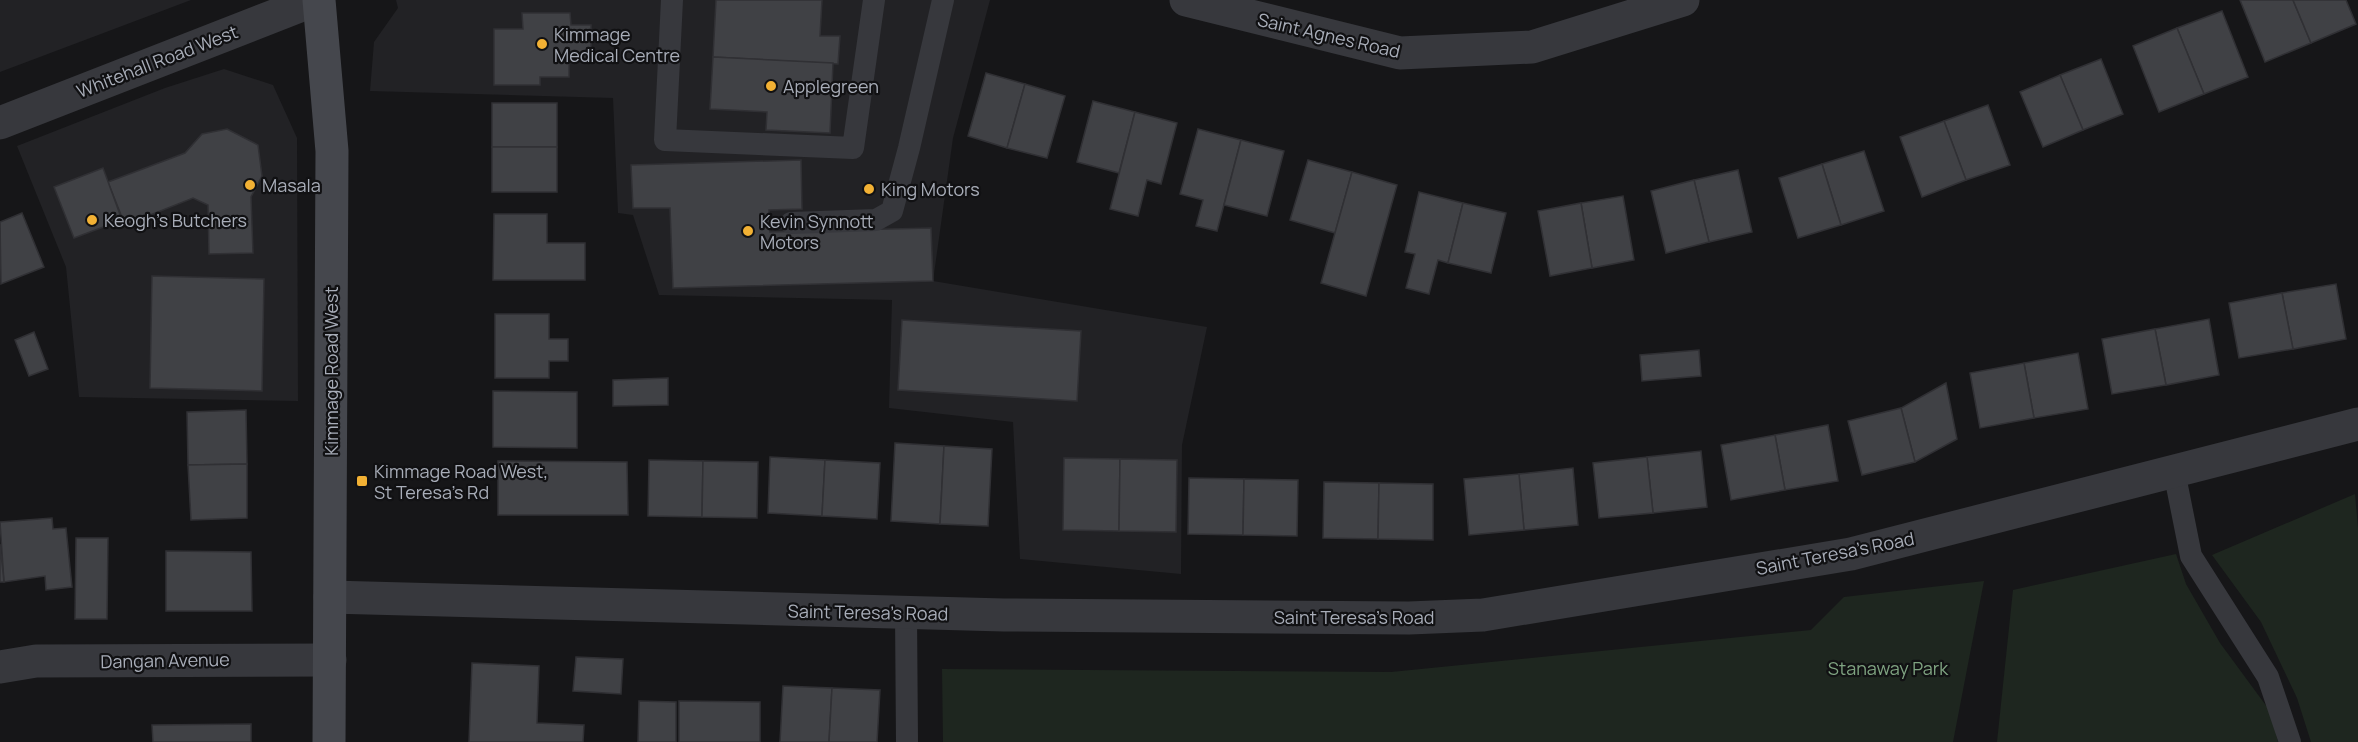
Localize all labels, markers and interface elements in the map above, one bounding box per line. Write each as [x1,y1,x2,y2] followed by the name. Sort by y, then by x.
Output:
[1255,7,1403,63] street label: Saint Agnes Road
[73,19,241,103] street label: Whitehall Road West
[554,22,680,67] place label: Kimmage Medical Centre
[535,37,549,51] marker: Kimmage Medical Centre
[783,74,879,98] place label: Applegreen
[764,79,778,93] marker: Applegreen
[262,173,321,197] place label: Masala
[881,177,980,201] place label: King Motors
[243,178,257,192] marker: Masala
[862,182,876,196] marker: King Motors
[104,208,247,232] place label: Keogh's Butchers
[760,209,874,254] place label: Kevin Synnott Motors
[85,213,99,227] marker: Keogh's Butchers
[741,224,755,238] marker: Kevin Synnott Motors
[319,286,343,456] street label: Kimmage Road West
[374,459,548,504] place label: Kimmage Road West, St Teresa's Rd
[355,474,369,488] marker: Kimmage Road West, St Teresa's Rd
[1754,526,1916,580] street label: Saint Teresa's Road
[787,599,949,625] street label: Saint Teresa's Road
[1274,605,1434,629] street label: Saint Teresa's Road
[100,647,230,673] street label: Dangan Avenue
[1828,656,1949,680] park label: Stanaway Park

